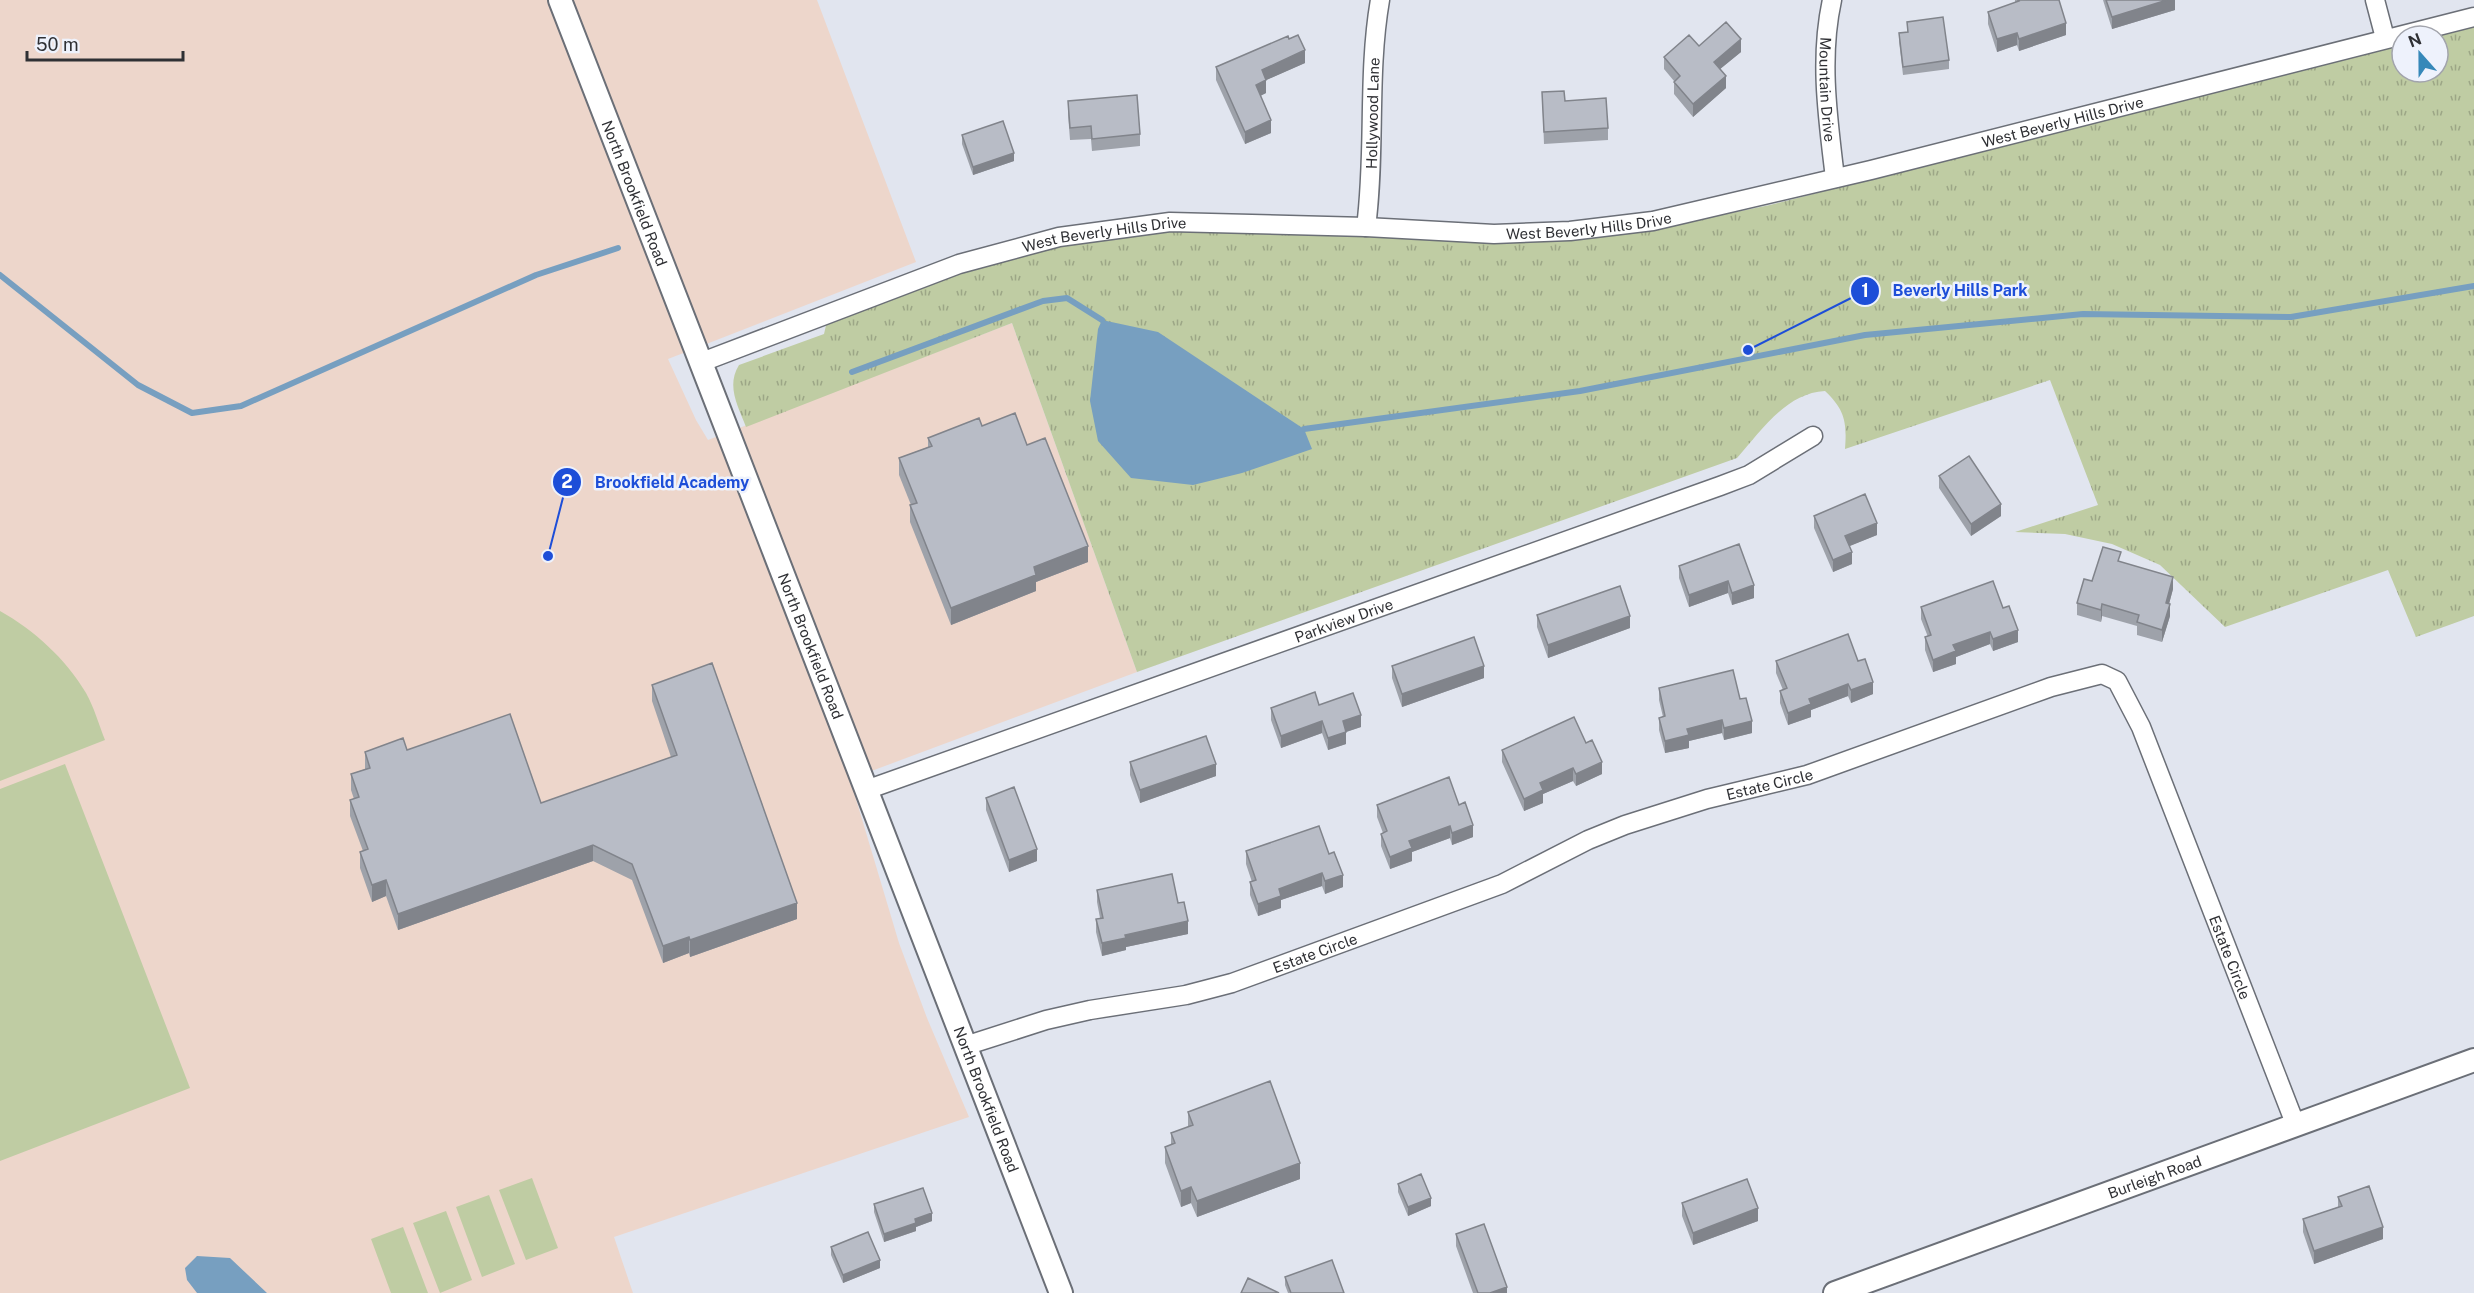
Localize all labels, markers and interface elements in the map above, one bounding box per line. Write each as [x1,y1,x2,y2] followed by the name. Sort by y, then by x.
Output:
[27,24,183,62] scale bar
[2390,24,2450,84] north arrow
[2406,29,2424,52] text: N
[36,34,79,55] text: 50 m
[1817,37,1839,143] street label: Mountain Drive
[1362,57,1382,169] street label: Hollywood Lane
[1980,93,2145,150] street label: West Beverly Hills Drive
[599,118,671,268] street label: North Brookfield Road
[1506,208,1673,242] street label: West Beverly Hills Drive
[1020,214,1187,255] street label: West Beverly Hills Drive
[1850,274,2039,308] callout: Beverly Hills Park
[1861,280,1869,301] text: 1
[1892,281,2028,300] text: Beverly Hills Park
[552,465,761,499] callout: Brookfield Academy
[561,471,573,492] text: 2
[595,473,749,492] text: Brookfield Academy
[775,571,847,721] street label: North Brookfield Road
[1292,595,1395,645] street label: Parkview Drive
[1724,765,1815,803] street label: Estate Circle
[2206,913,2254,1002] street label: Estate Circle
[1270,929,1359,976] street label: Estate Circle
[951,1024,1022,1174] street label: North Brookfield Road
[2105,1152,2204,1201] street label: Burleigh Road

